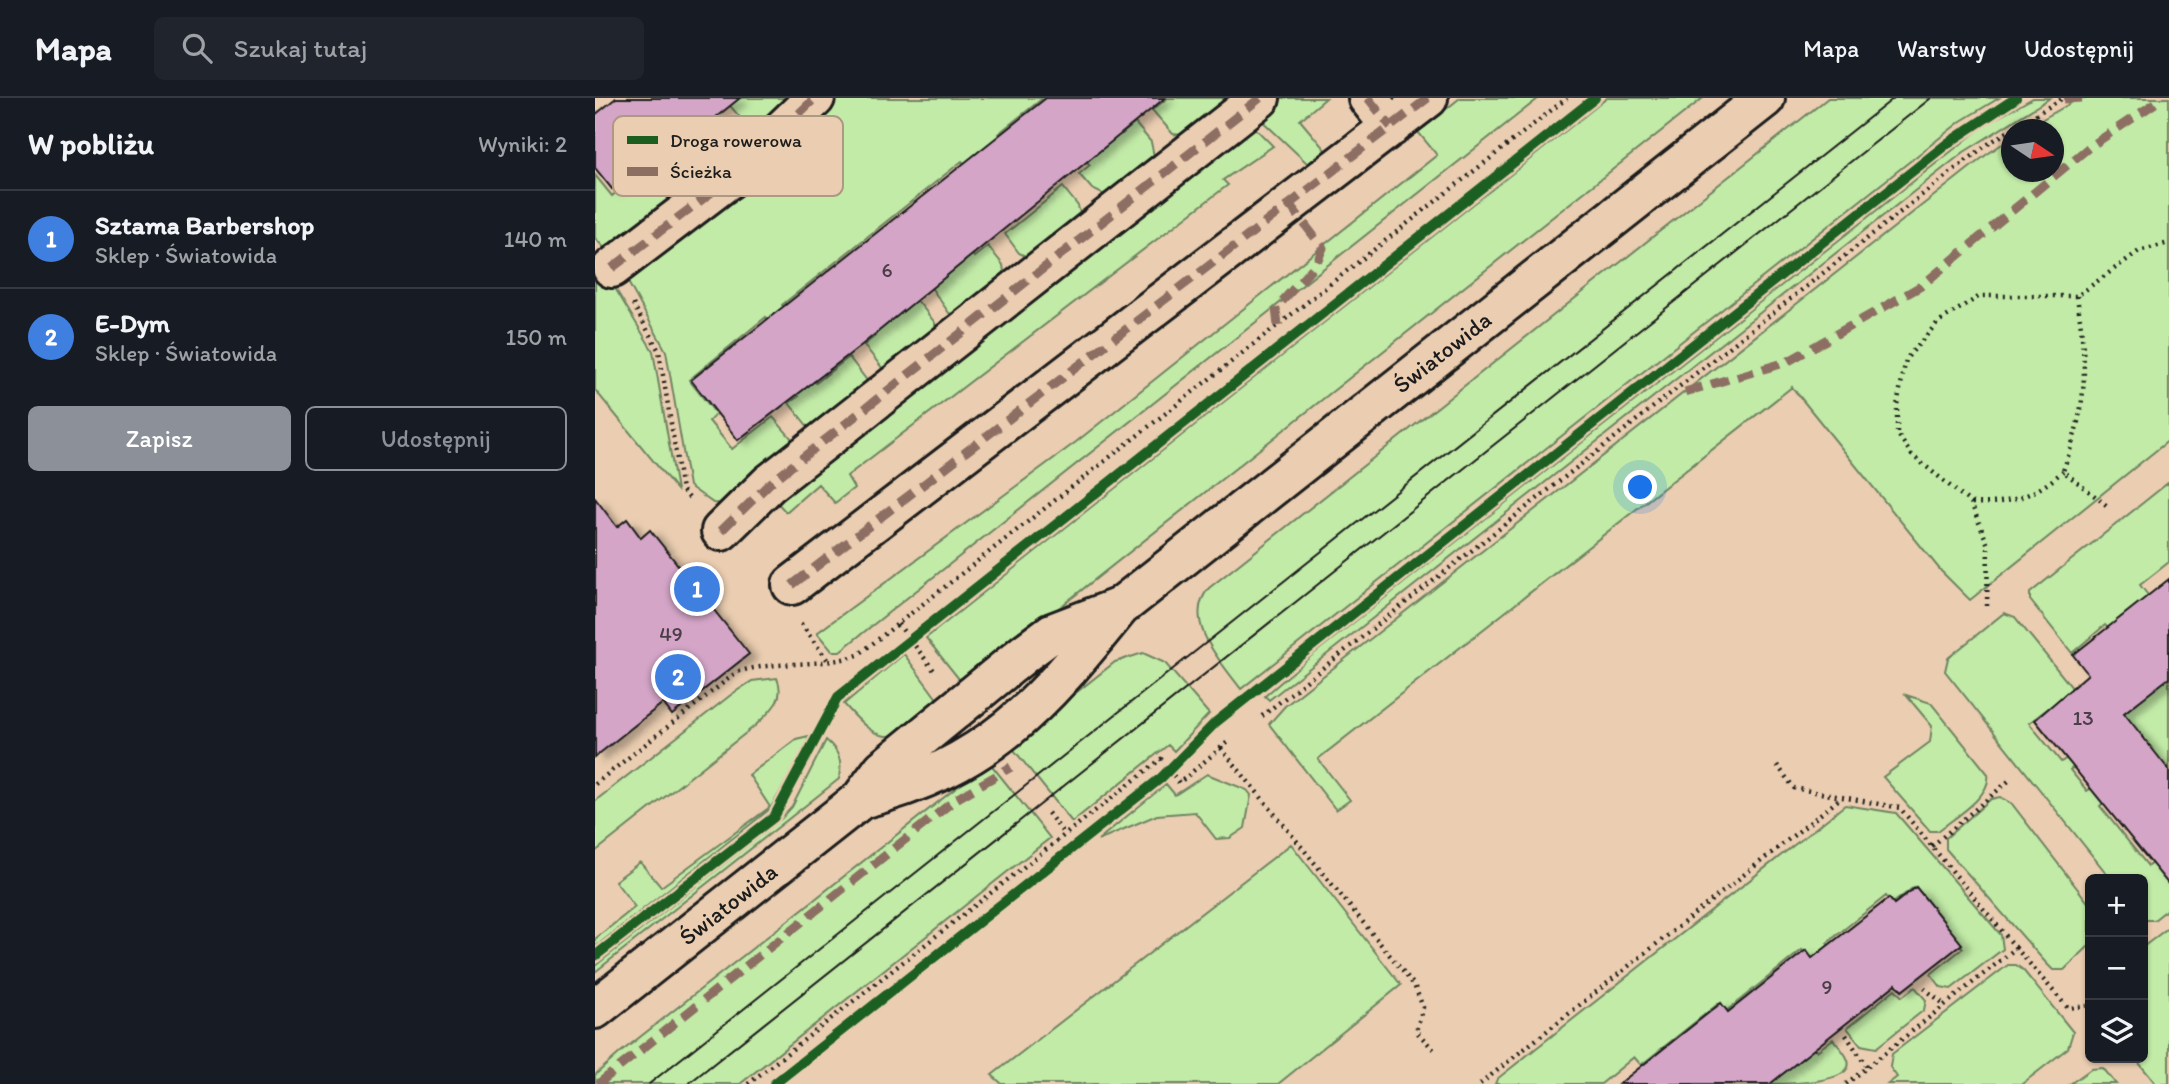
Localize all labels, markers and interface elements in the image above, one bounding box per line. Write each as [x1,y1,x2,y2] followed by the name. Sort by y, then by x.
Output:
[154,17,644,80] search box
[35,29,112,68] text: Mapa
[178,29,216,67] icon: search
[234,32,367,64] text: Szukaj tutaj
[1803,34,1859,63] text: Mapa
[1897,34,1986,63] text: Warstwy
[2024,34,2134,63] text: Udostępnij
[613,116,843,196] legend
[2001,119,2064,182] north arrow
[28,125,154,162] text: W pobliżu
[670,129,802,152] text: Droga rowerowa
[478,130,567,158] text: Wyniki: 2
[670,160,732,183] text: Ścieżka
[95,209,314,241] text: Sztama Barbershop
[46,225,56,253] text: 1
[504,225,567,253] text: 140 m
[95,241,277,269] text: Sklep · Światowida
[881,257,893,282] house number: 6
[1387,305,1497,399] street label: Światowida
[95,307,170,339] text: E-Dym
[45,323,57,351] text: 2
[506,323,567,351] text: 150 m
[95,339,277,367] text: Sklep · Światowida
[28,406,291,471] button: Zapisz
[305,406,567,471] button: Udostępnij
[1623,470,1657,504] your location
[674,563,720,615] pin: 1
[659,621,683,646] house number: 49
[655,651,701,703] pin: 2
[2072,705,2094,730] house number: 13
[673,857,783,951] street label: Światowida
[2085,874,2148,1063] map controls
[2085,874,2148,937] button: +
[2085,937,2148,1000] button: −
[1822,974,1832,999] house number: 9
[2085,1000,2148,1063] button: layers

